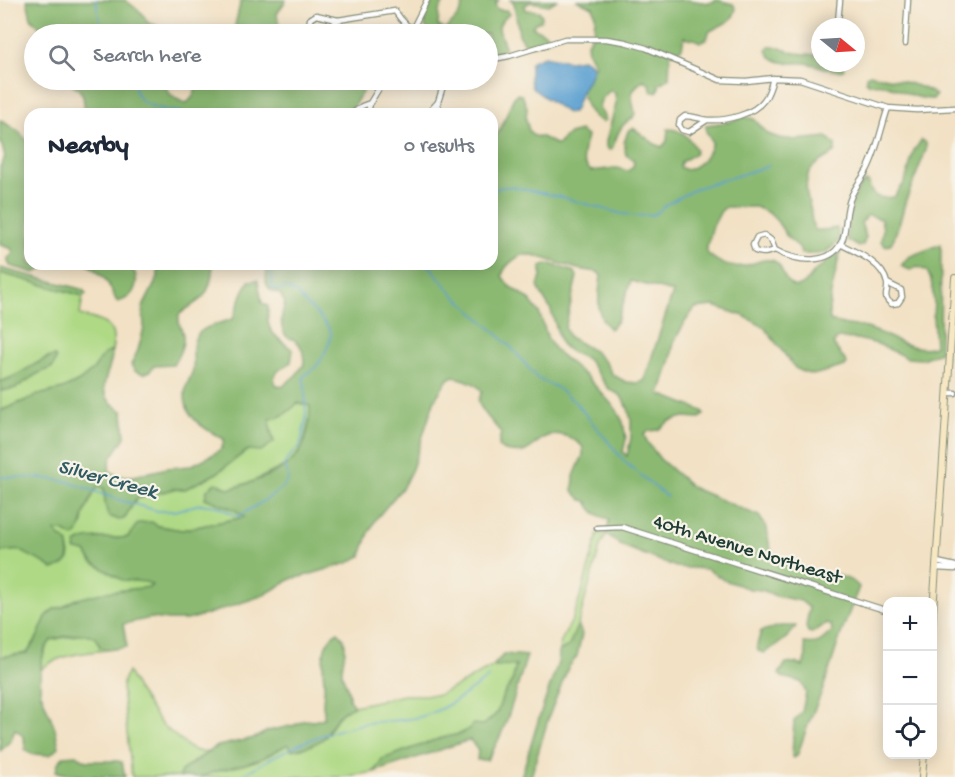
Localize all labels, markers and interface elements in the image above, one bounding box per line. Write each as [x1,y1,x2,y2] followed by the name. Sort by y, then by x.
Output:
[811,18,865,72] north arrow
[24,24,498,90] search box
[45,41,78,74] icon: search
[93,44,201,70] text: Search here
[48,132,129,163] text: Nearby
[404,136,474,159] text: 0 results
[55,456,162,507] water label: Silver Creek
[650,511,846,591] street label: 40th Avenue Northeast
[883,597,937,759] map controls
[883,597,937,651] button: +
[883,651,937,705] button: −
[883,705,937,759] button: locate

